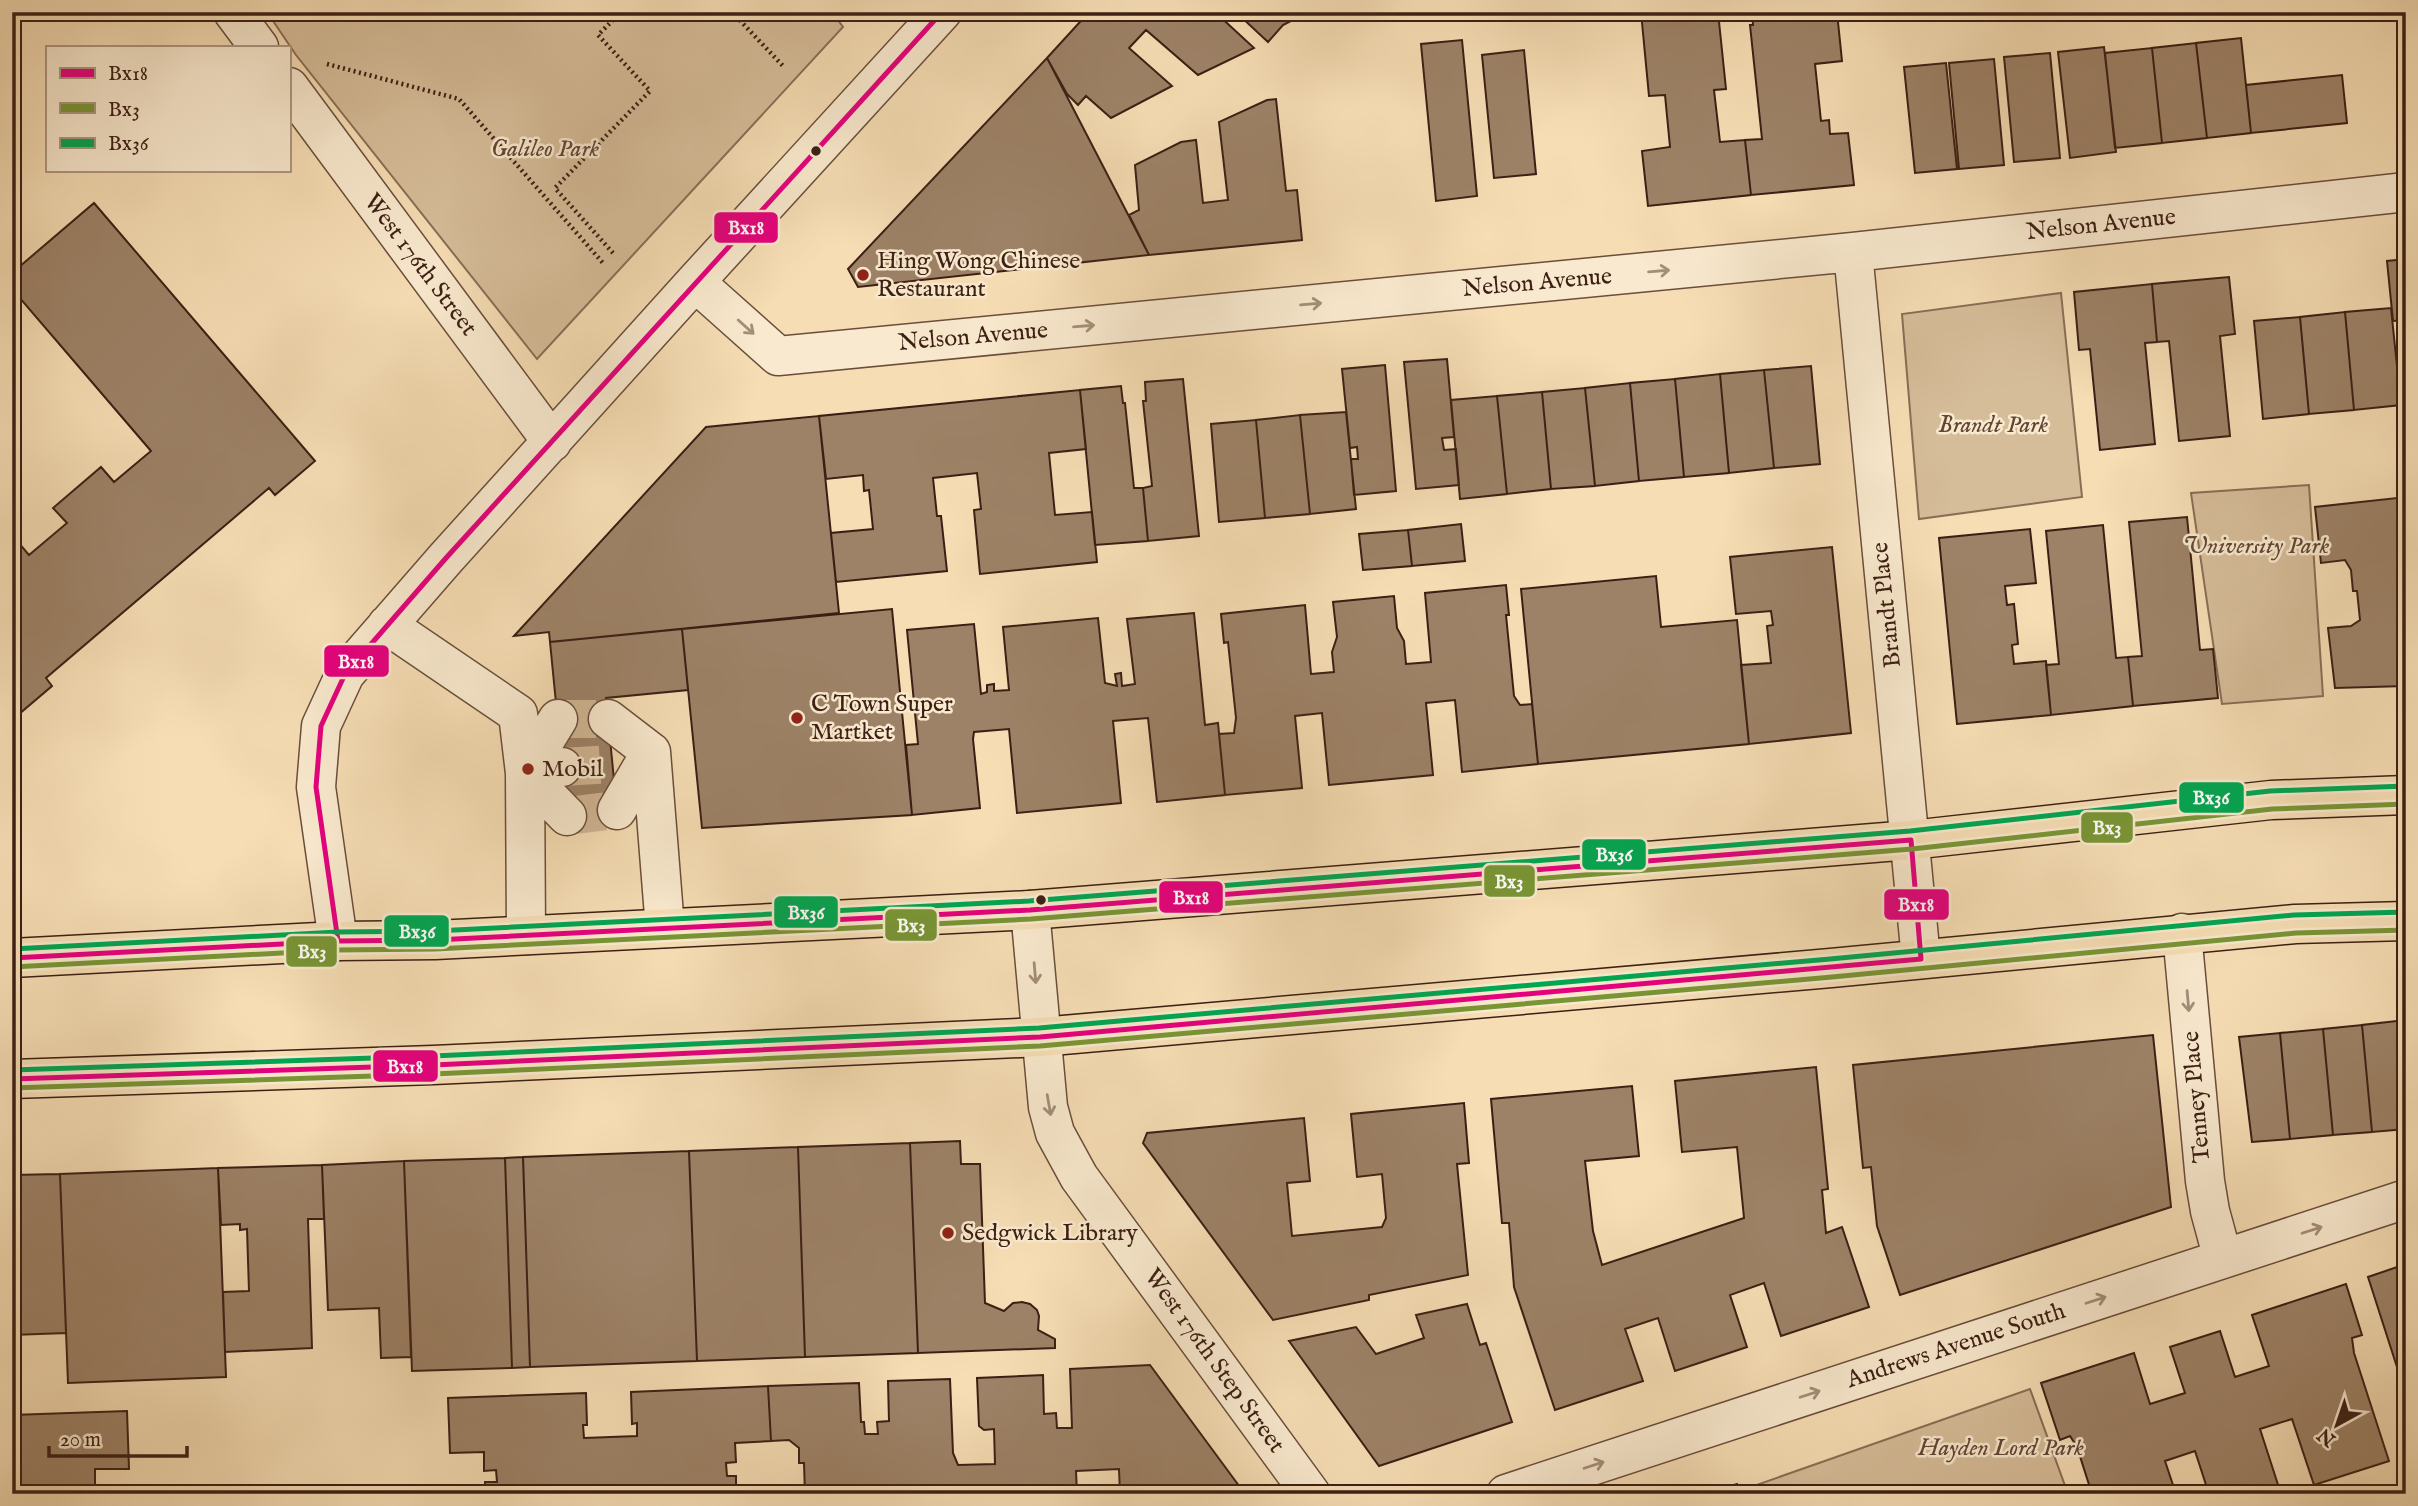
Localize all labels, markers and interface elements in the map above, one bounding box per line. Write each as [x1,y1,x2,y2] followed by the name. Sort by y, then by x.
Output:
[46,46,290,172] legend
[108,61,148,88] text: Bx18
[108,97,140,124] text: Bx3
[108,131,150,158] text: Bx36
[491,134,600,165] park label: Galileo Park
[809,144,823,158] unlabelled marker
[356,187,484,343] street label: West 176th Street
[2025,202,2177,248] street label: Nelson Avenue
[713,211,779,244] line badge: Bx18
[728,217,764,241] text: Bx18
[877,246,1080,305] place label: Hing Wong Chinese Restaurant
[1461,261,1613,305] street label: Nelson Avenue
[1647,264,1670,277] one-way arrow
[855,267,871,283] marker: Hing Wong Chinese Restaurant
[1299,298,1322,311] one-way arrow
[897,315,1049,359] street label: Nelson Avenue
[737,319,755,335] one-way arrow
[1072,319,1095,332] one-way arrow
[1938,410,2048,441] park label: Brandt Park
[2183,531,2330,562] park label: University Park
[1865,541,1909,669] street label: Brandt Place
[323,644,390,678] line badge: Bx18
[338,651,374,675] text: Bx18
[811,689,953,748] place label: C Town Super Martket
[789,710,805,726] marker: C Town Super Martket
[542,754,603,785] place label: Mobil
[520,761,536,777] marker: Mobil
[2178,781,2245,814] line badge: Bx36
[2193,787,2230,811] text: Bx36
[2080,811,2134,844] line badge: Bx3
[2093,817,2121,841] text: Bx3
[1581,838,1647,871] line badge: Bx36
[1596,844,1633,868] text: Bx36
[1483,864,1536,898] line badge: Bx3
[1495,871,1523,895] text: Bx3
[1158,880,1224,914] line badge: Bx18
[1173,887,1209,911] text: Bx18
[1883,888,1950,921] line badge: Bx18
[1034,893,1048,907] unlabelled marker
[1898,894,1934,918] text: Bx18
[773,895,839,929] line badge: Bx36
[788,902,825,926] text: Bx36
[884,908,938,942] line badge: Bx3
[383,914,450,948] line badge: Bx36
[897,915,925,939] text: Bx3
[399,921,436,945] text: Bx36
[285,935,338,968] line badge: Bx3
[298,941,326,965] text: Bx3
[1029,962,1042,984] one-way arrow
[2182,989,2195,1012] one-way arrow
[2176,1030,2218,1164] street label: Tenney Place
[372,1049,439,1083] line badge: Bx18
[387,1056,423,1080] text: Bx18
[1043,1093,1056,1116] one-way arrow
[962,1218,1138,1249] place label: Sedgwick Library
[2301,1223,2323,1235] one-way arrow
[940,1225,956,1241] marker: Sedgwick Library
[1137,1263,1291,1459] street label: West 176th Step Street
[2085,1293,2107,1306] one-way arrow
[1842,1296,2070,1396] street label: Andrews Avenue South
[1799,1387,1821,1399] one-way arrow
[2302,1390,2372,1460] north arrow
[49,1415,187,1459] scale bar
[2313,1422,2342,1452] text: N
[60,1427,101,1454] text: 20 m
[1917,1433,2084,1464] park label: Hayden Lord Park
[1583,1458,1605,1471] one-way arrow

